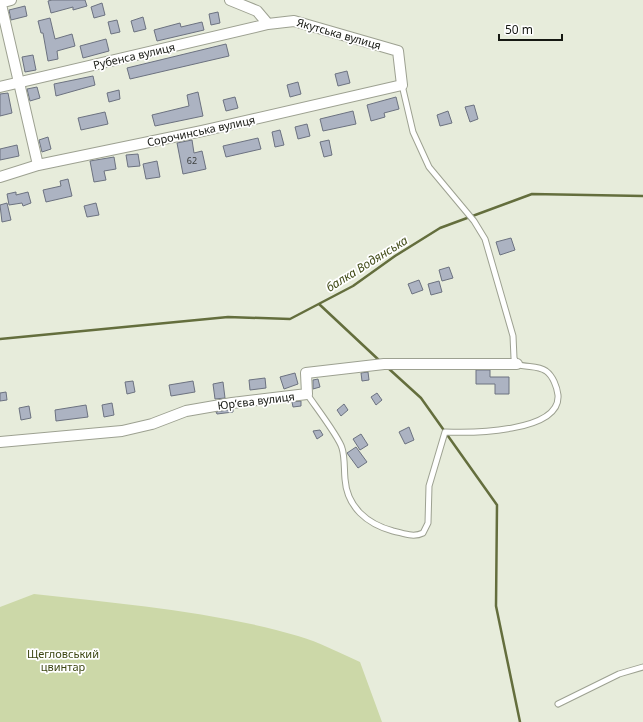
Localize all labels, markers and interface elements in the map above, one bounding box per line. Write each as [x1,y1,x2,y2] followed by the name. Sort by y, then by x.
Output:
[295,14,383,53] street label: Якутська вулиця
[499,16,562,42] scale bar
[505,21,533,38] text: 50 m
[91,39,176,72] street label: Рубенса вулиця
[145,112,256,149] street label: Сорочинська вулиця
[187,154,197,167] house number: 62
[323,231,411,296] water label: балка Водянська
[216,388,295,413] street label: Юр’єва вулиця
[27,646,99,674] park label: Щегловський цвинтар

